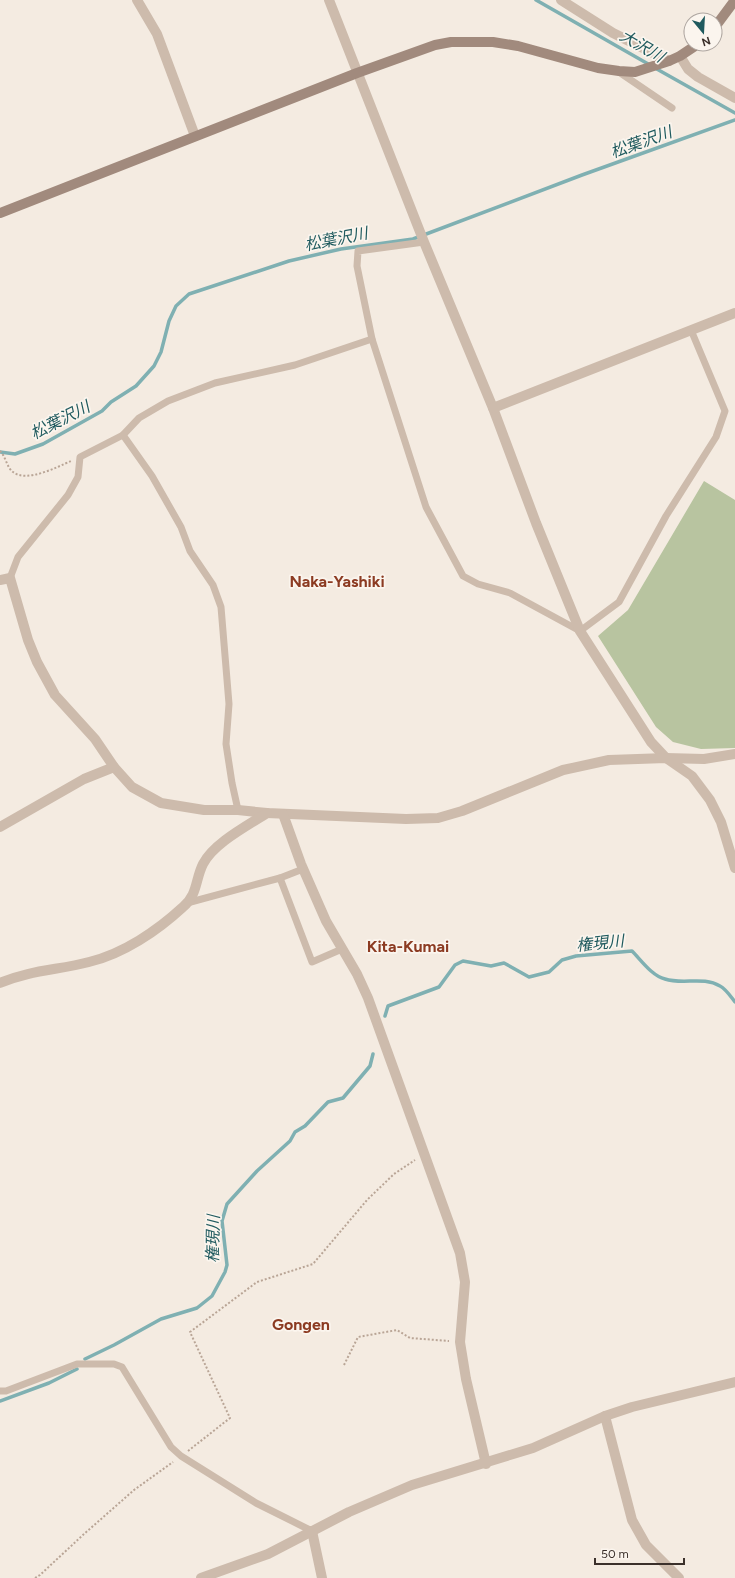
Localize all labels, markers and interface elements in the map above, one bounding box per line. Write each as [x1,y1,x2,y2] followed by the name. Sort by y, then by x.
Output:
[683,12,723,52] north arrow
[616,26,669,67] water label: 大沢川
[700,34,712,49] text: N
[608,121,676,162] water label: 松葉沢川
[303,223,371,254] water label: 松葉沢川
[27,396,95,443] water label: 松葉沢川
[289,572,385,591] district label: Naka-Yashiki
[575,931,627,955] water label: 権現川
[367,937,449,956] district label: Kita-Kumai
[203,1213,223,1263] water label: 権現川
[272,1315,330,1334] district label: Gongen
[595,1540,684,1566] scale bar
[601,1547,629,1561] text: 50 m

